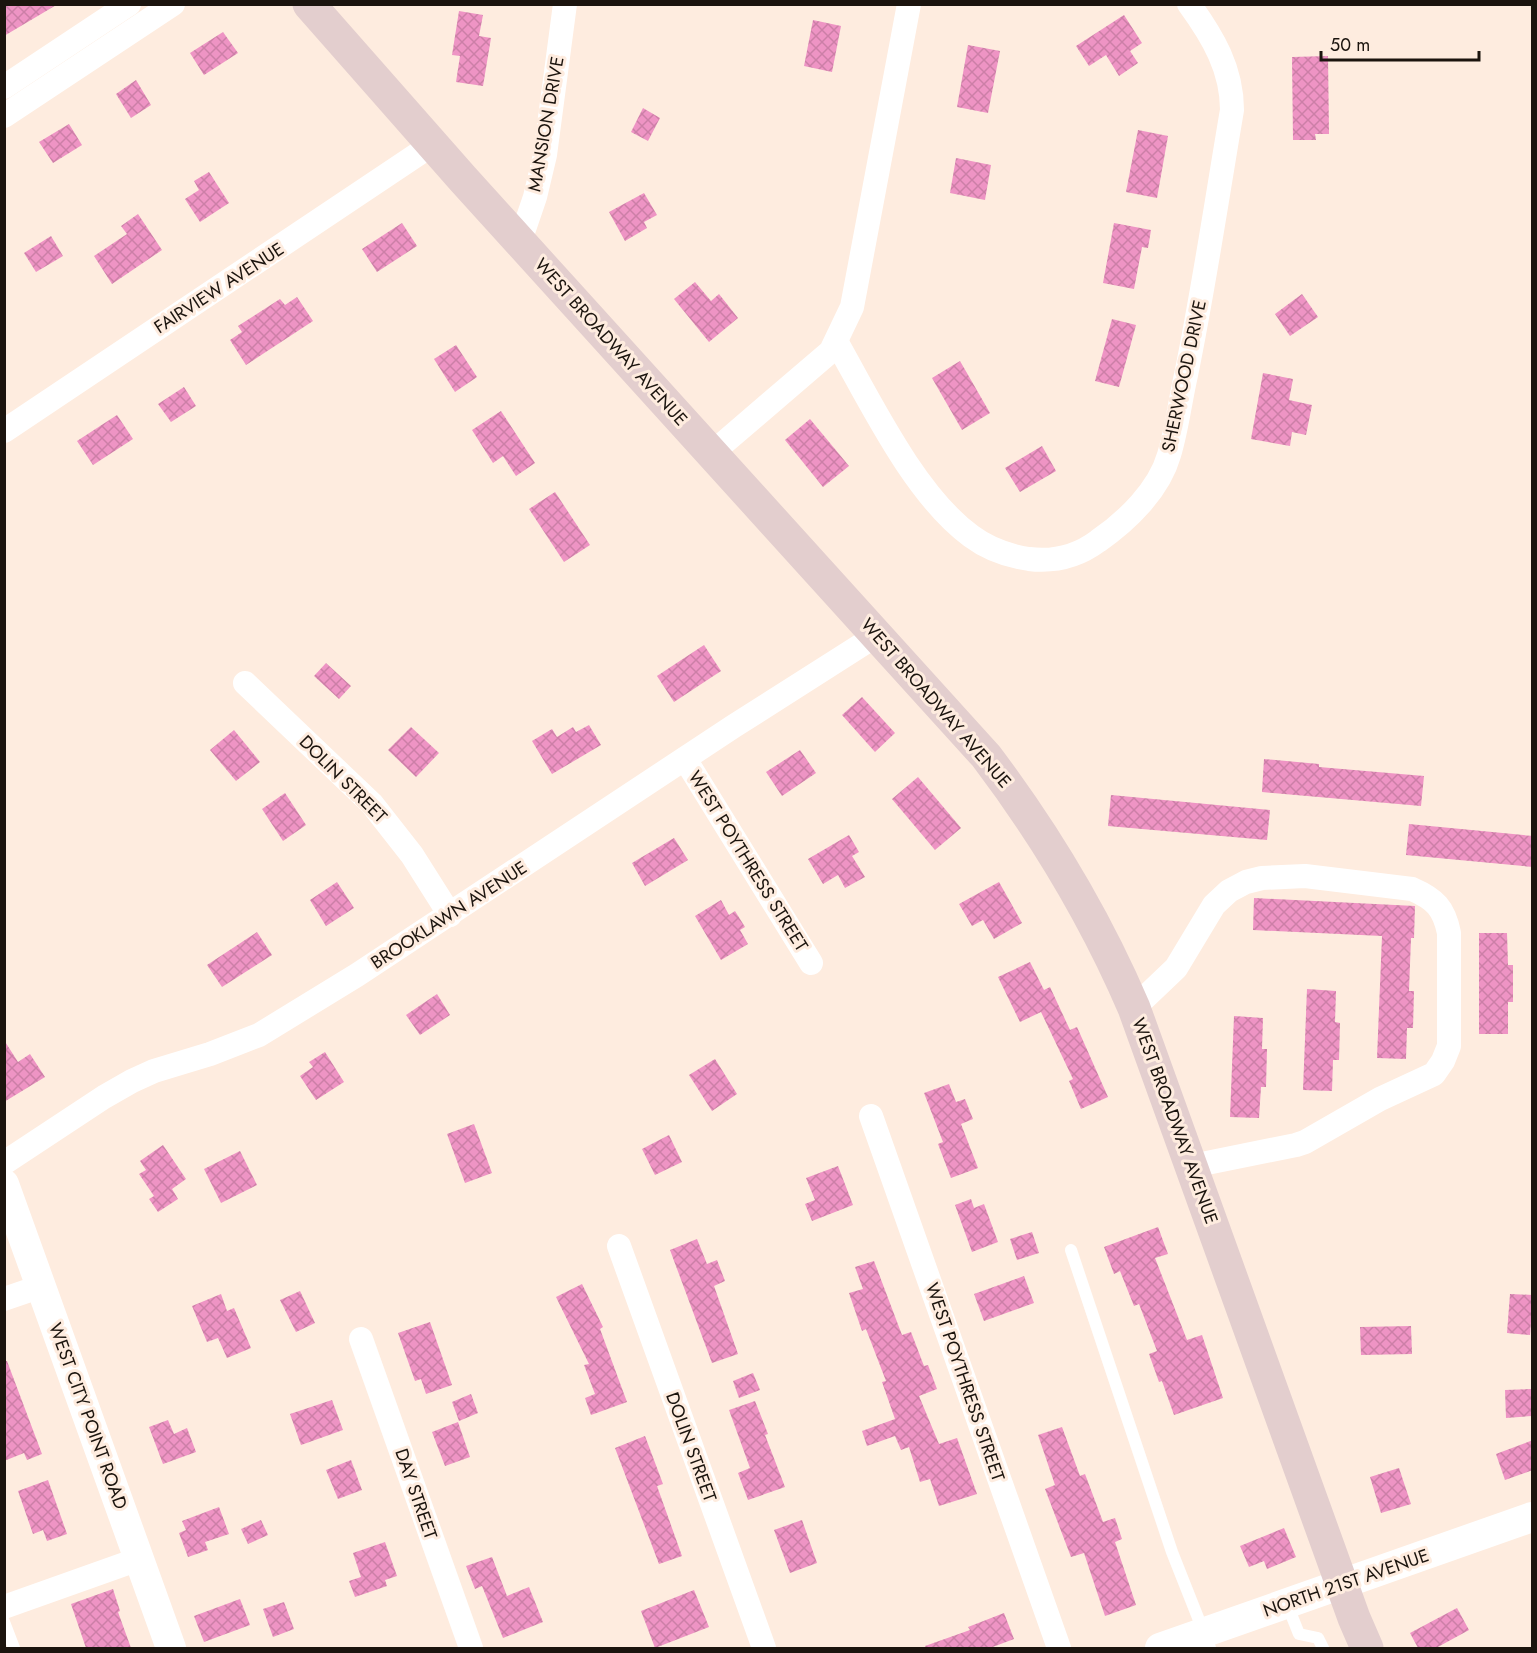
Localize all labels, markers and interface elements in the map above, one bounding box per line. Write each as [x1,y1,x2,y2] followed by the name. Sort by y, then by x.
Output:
[1321,24,1478,62] scale bar
[1330,32,1370,58] text: 50 m
[521,54,571,194] street label: MANSION DRIVE
[149,236,289,340] street label: FAIRVIEW AVENUE
[528,252,694,432] street label: WEST BROADWAY AVENUE
[1155,298,1213,454] street label: SHERWOOD DRIVE
[855,612,1017,794] street label: WEST BROADWAY AVENUE
[293,729,393,829] street label: DOLIN STREET
[682,766,815,957] street label: WEST POYTHRESS STREET
[366,855,532,975] street label: BROOKLAWN AVENUE
[1126,1014,1224,1228] street label: WEST BROADWAY AVENUE
[919,1279,1011,1485] street label: WEST POYTHRESS STREET
[42,1319,134,1513] street label: WEST CITY POINT ROAD
[659,1389,723,1506] street label: DOLIN STREET
[388,1445,444,1543] street label: DAY STREET
[1260,1542,1432,1624] street label: NORTH 21ST AVENUE

